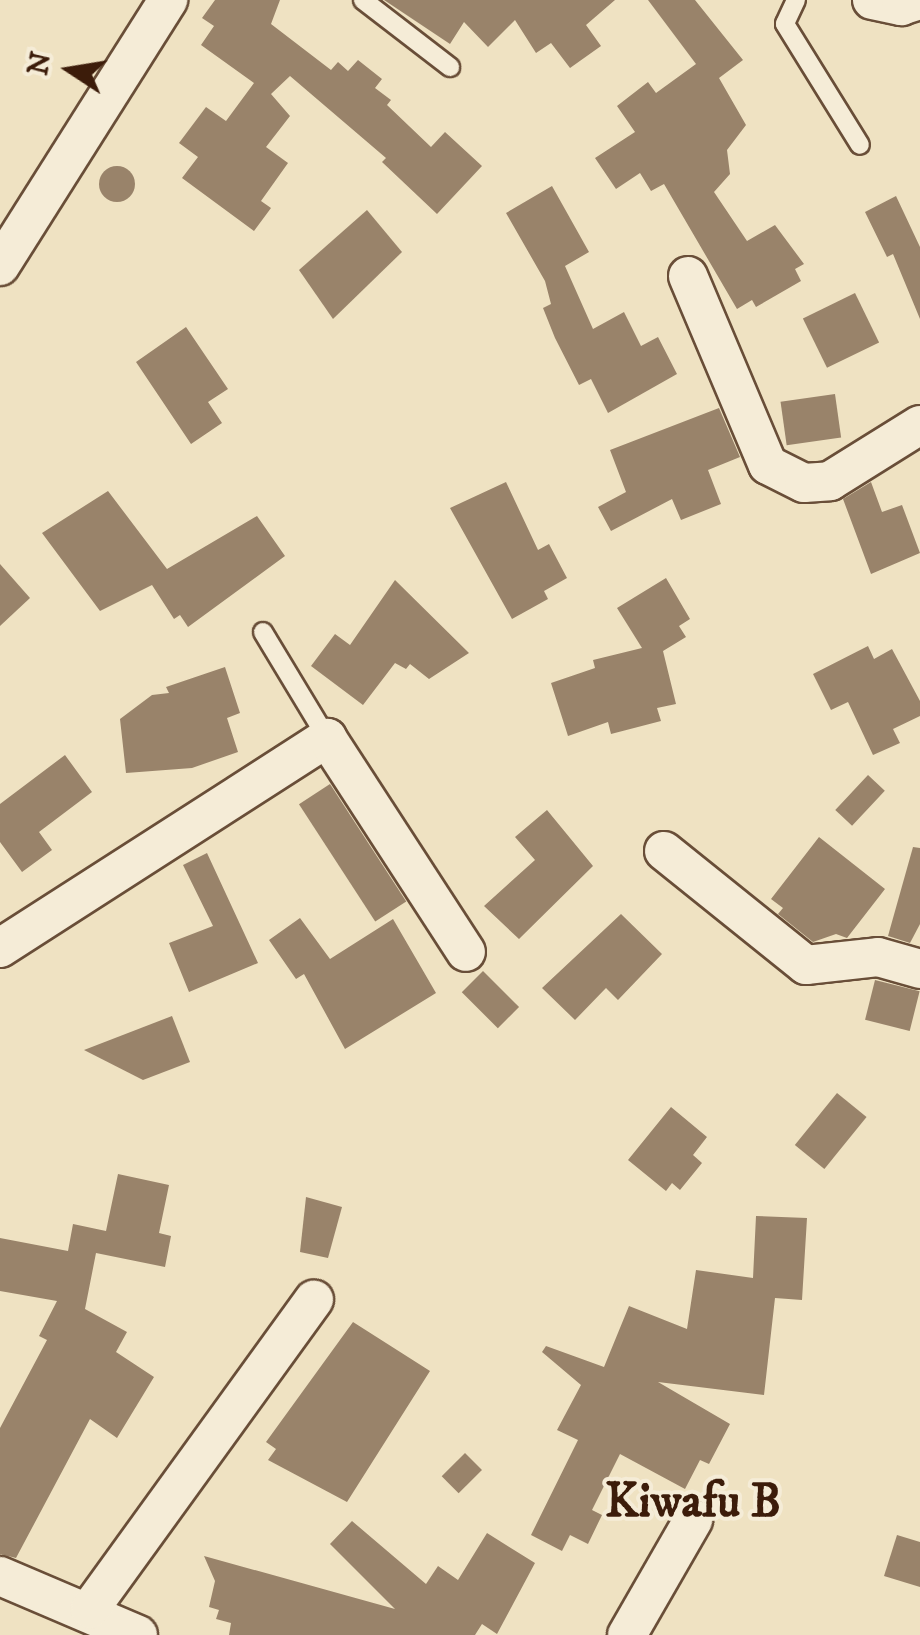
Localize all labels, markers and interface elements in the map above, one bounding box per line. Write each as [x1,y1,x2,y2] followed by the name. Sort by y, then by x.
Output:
[20,20,120,120] north arrow
[21,49,60,79] text: N
[605,1474,781,1532] district label: Kiwafu B

